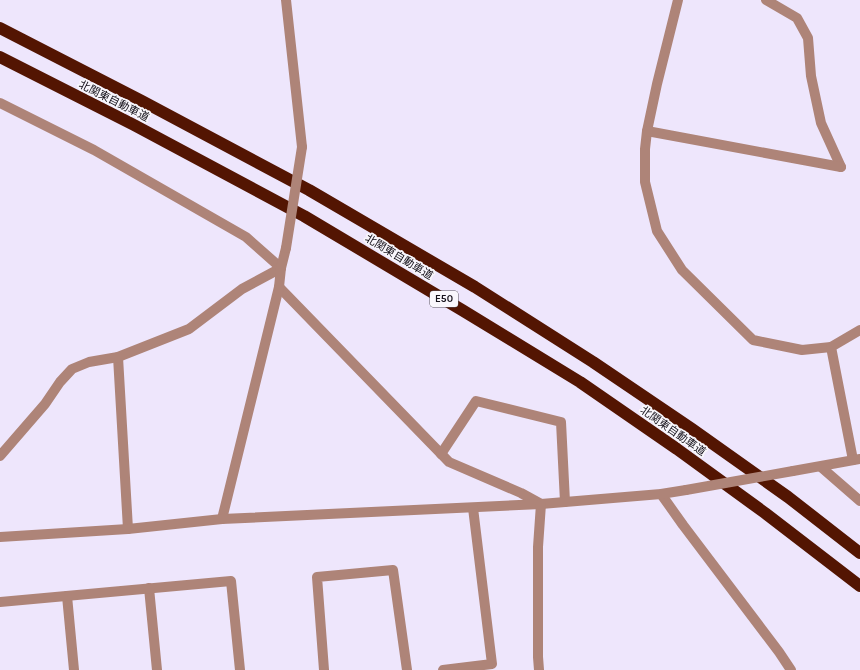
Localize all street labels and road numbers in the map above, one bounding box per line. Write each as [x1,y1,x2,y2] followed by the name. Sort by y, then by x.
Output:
[77,78,151,124] street label: 北関東自動車道
[363,232,435,282] street label: 北関東自動車道
[430,291,458,307] road number: E50
[638,404,708,458] street label: 北関東自動車道

